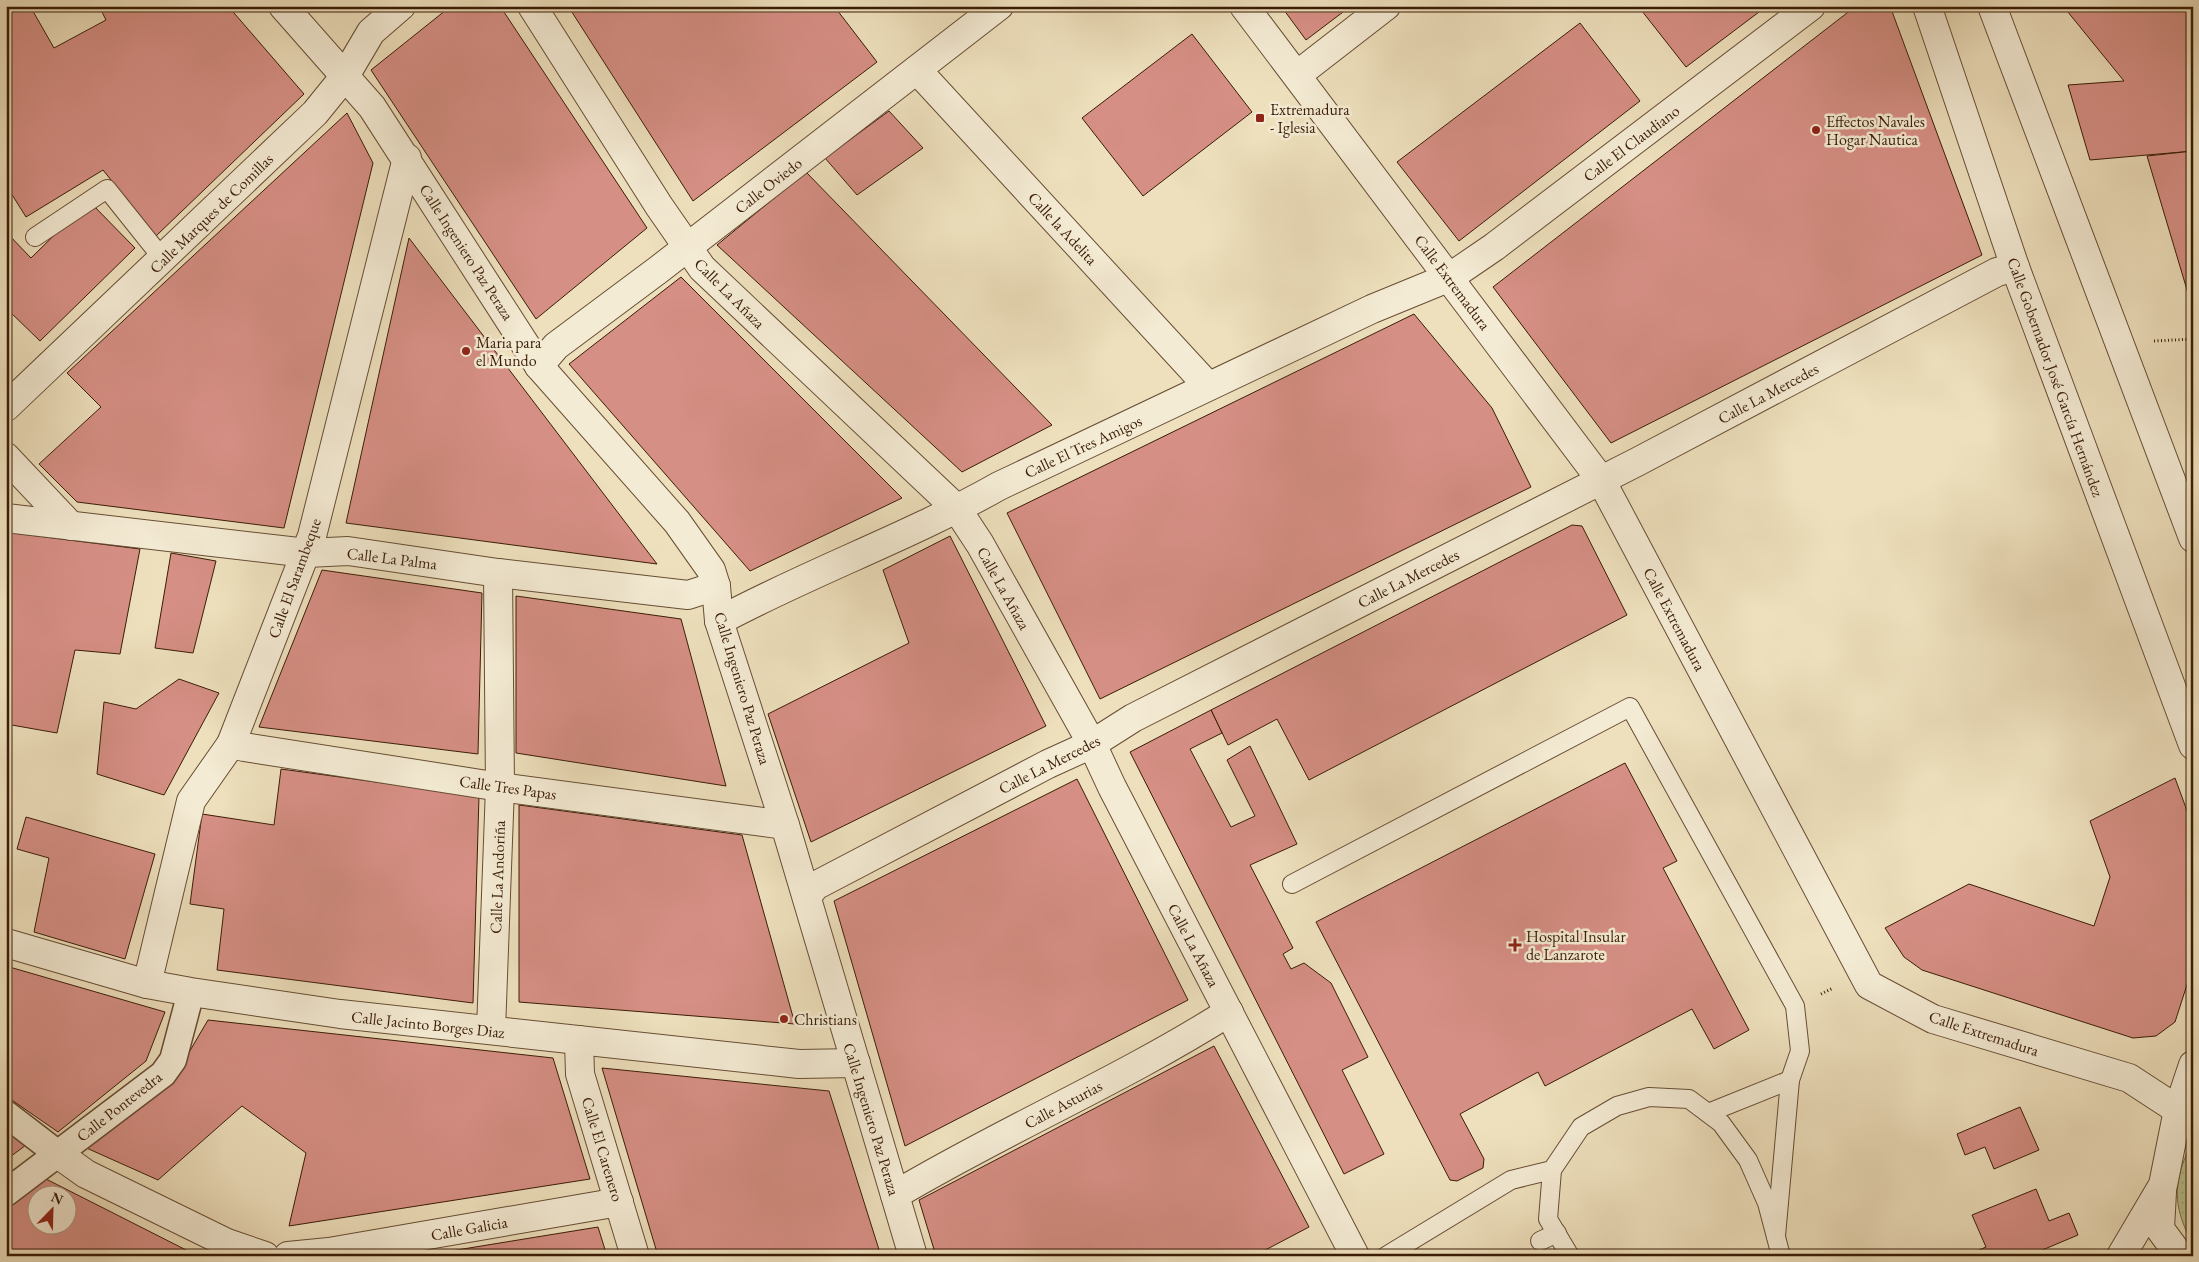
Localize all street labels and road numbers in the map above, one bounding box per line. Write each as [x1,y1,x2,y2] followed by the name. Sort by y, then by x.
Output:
[1579,100,1684,187] street label: Calle El Claudiano
[145,149,278,278] street label: Calle Marques de Comillas
[730,152,806,218] street label: Calle Oviedo
[415,180,519,325] street label: Calle Ingeniero Paz Peraza
[1023,187,1102,270] street label: Calle la Adelita
[1410,230,1496,335] street label: Calle Extremadura
[690,253,770,334] street label: Calle La Añaza
[2002,255,2109,500] street label: Calle Gobernador José García Hernández
[1714,358,1822,429] street label: Calle La Mercedes
[1021,410,1145,483] street label: Calle El Tres Amigos
[263,515,326,641] street label: Calle El Sarambeque
[346,543,439,575] street label: Calle La Palma
[972,543,1035,634] street label: Calle La Añaza
[1354,544,1463,613] street label: Calle La Mercedes
[1638,564,1711,675] street label: Calle Extremadura
[709,609,776,768] street label: Calle Ingeniero Paz Peraza
[995,730,1104,799] street label: Calle La Mercedes
[458,770,558,805] street label: Calle Tres Papas
[485,819,510,934] street label: Calle La Andoriña
[1163,900,1225,991] street label: Calle La Añaza
[350,1006,506,1043] street label: Calle Jacinto Borges Diaz
[1926,1006,2042,1061] street label: Calle Extremadura
[838,1040,905,1199] street label: Calle Ingeniero Paz Peraza
[72,1066,167,1146] street label: Calle Pontevedra
[1021,1075,1106,1134] street label: Calle Asturias
[577,1094,628,1204] street label: Calle El Carenero
[429,1211,510,1246] street label: Calle Galicia

